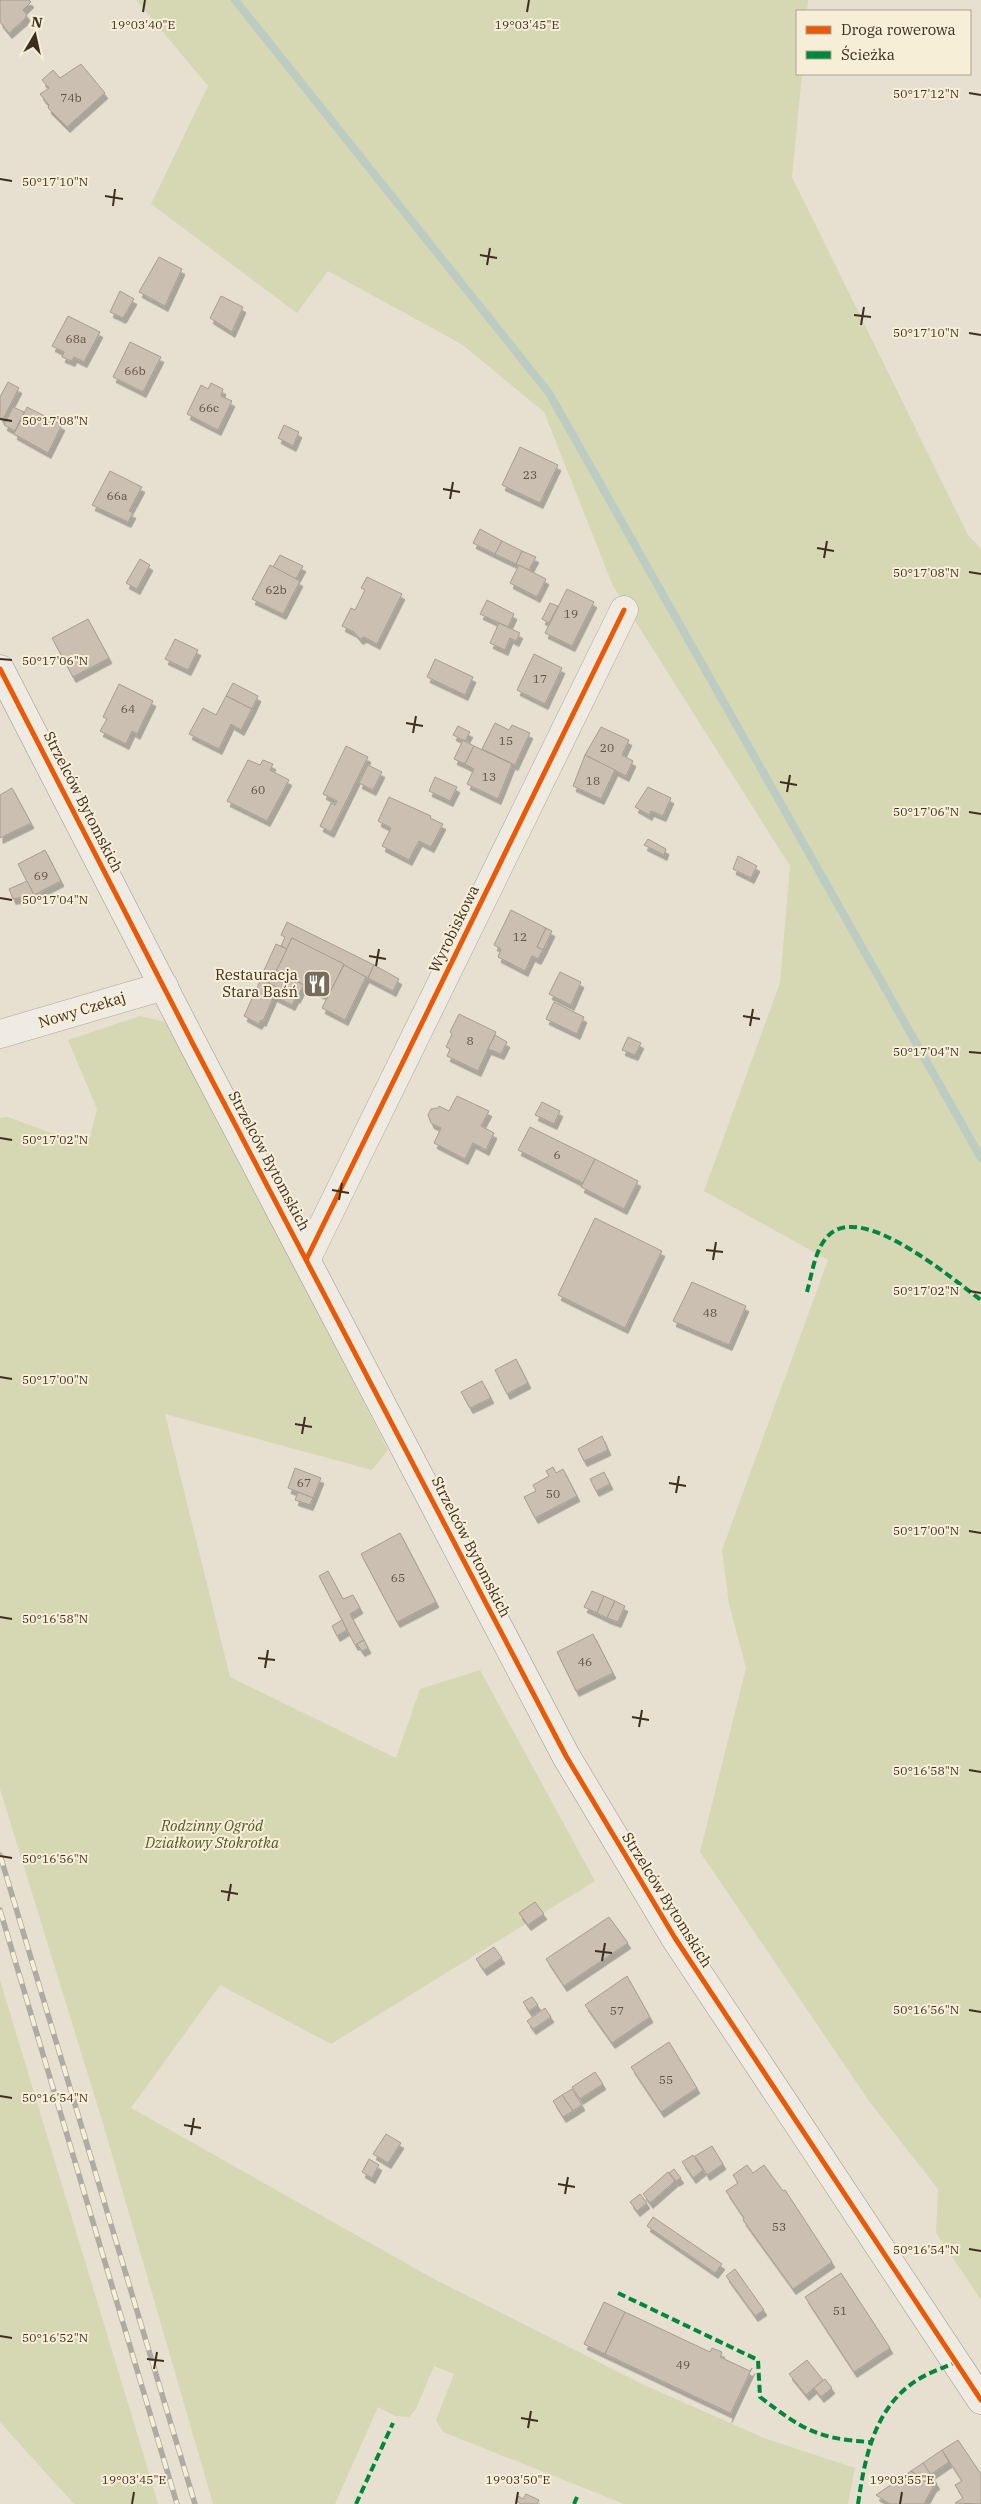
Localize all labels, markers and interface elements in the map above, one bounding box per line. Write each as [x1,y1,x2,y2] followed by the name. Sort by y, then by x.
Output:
[10,10,60,60] north arrow
[796,10,971,75] legend
[30,12,44,32] text: N
[111,17,175,32] text: 19°03'40"E
[495,17,559,32] text: 19°03'45"E
[841,20,956,39] text: Droga rowerowa
[841,45,895,64] text: Ścieżka
[893,86,959,101] text: 50°17'12"N
[60,90,82,105] house number: 74b
[22,174,88,189] text: 50°17'10"N
[893,325,959,340] text: 50°17'10"N
[66,331,87,346] house number: 68a
[124,363,146,378] house number: 66b
[199,400,219,415] house number: 66c
[22,413,88,428] text: 50°17'08"N
[523,467,537,482] house number: 23
[107,488,128,503] house number: 66a
[893,565,959,580] text: 50°17'08"N
[265,582,287,597] house number: 62b
[564,606,578,621] house number: 19
[22,653,88,668] text: 50°17'06"N
[533,671,547,686] house number: 17
[121,701,135,716] house number: 64
[40,728,127,875] street label: Strzelców Bytomskich
[499,733,513,748] house number: 15
[600,740,614,755] house number: 20
[482,769,496,784] house number: 13
[586,773,600,788] house number: 18
[251,782,265,797] house number: 60
[893,804,959,819] text: 50°17'06"N
[34,868,48,883] house number: 69
[424,882,483,976] street label: Wyrobiskowa
[22,892,88,907] text: 50°17'04"N
[513,929,527,944] house number: 12
[215,965,298,1001] place label: Restauracja Stara Baśń
[302,969,332,999] restaurant icon: Restauracja Stara Baśń
[36,987,128,1032] street label: Nowy Czekaj
[466,1033,474,1048] house number: 8
[893,1044,959,1059] text: 50°17'04"N
[224,1088,314,1234] street label: Strzelców Bytomskich
[22,1132,88,1147] text: 50°17'02"N
[553,1147,561,1162] house number: 6
[893,1283,959,1298] text: 50°17'02"N
[703,1305,717,1320] house number: 48
[22,1372,88,1387] text: 50°17'00"N
[428,1473,515,1620] street label: Strzelców Bytomskich
[297,1475,311,1490] house number: 67
[546,1486,560,1501] house number: 50
[893,1523,959,1538] text: 50°17'00"N
[391,1570,405,1585] house number: 65
[22,1611,88,1626] text: 50°16'58"N
[578,1654,592,1669] house number: 46
[893,1763,959,1778] text: 50°16'58"N
[144,1816,280,1852] park label: Rodzinny Ogród Działkowy Stokrotka
[618,1829,717,1971] street label: Strzelców Bytomskich
[22,1851,88,1866] text: 50°16'56"N
[893,2002,959,2017] text: 50°16'56"N
[610,2003,624,2018] house number: 57
[659,2072,673,2087] house number: 55
[22,2090,88,2105] text: 50°16'54"N
[772,2219,786,2234] house number: 53
[893,2242,959,2257] text: 50°16'54"N
[833,2303,847,2318] house number: 51
[22,2330,88,2345] text: 50°16'52"N
[676,2357,690,2372] house number: 49
[102,2472,166,2487] text: 19°03'45"E
[486,2472,550,2487] text: 19°03'50"E
[870,2472,934,2487] text: 19°03'55"E

